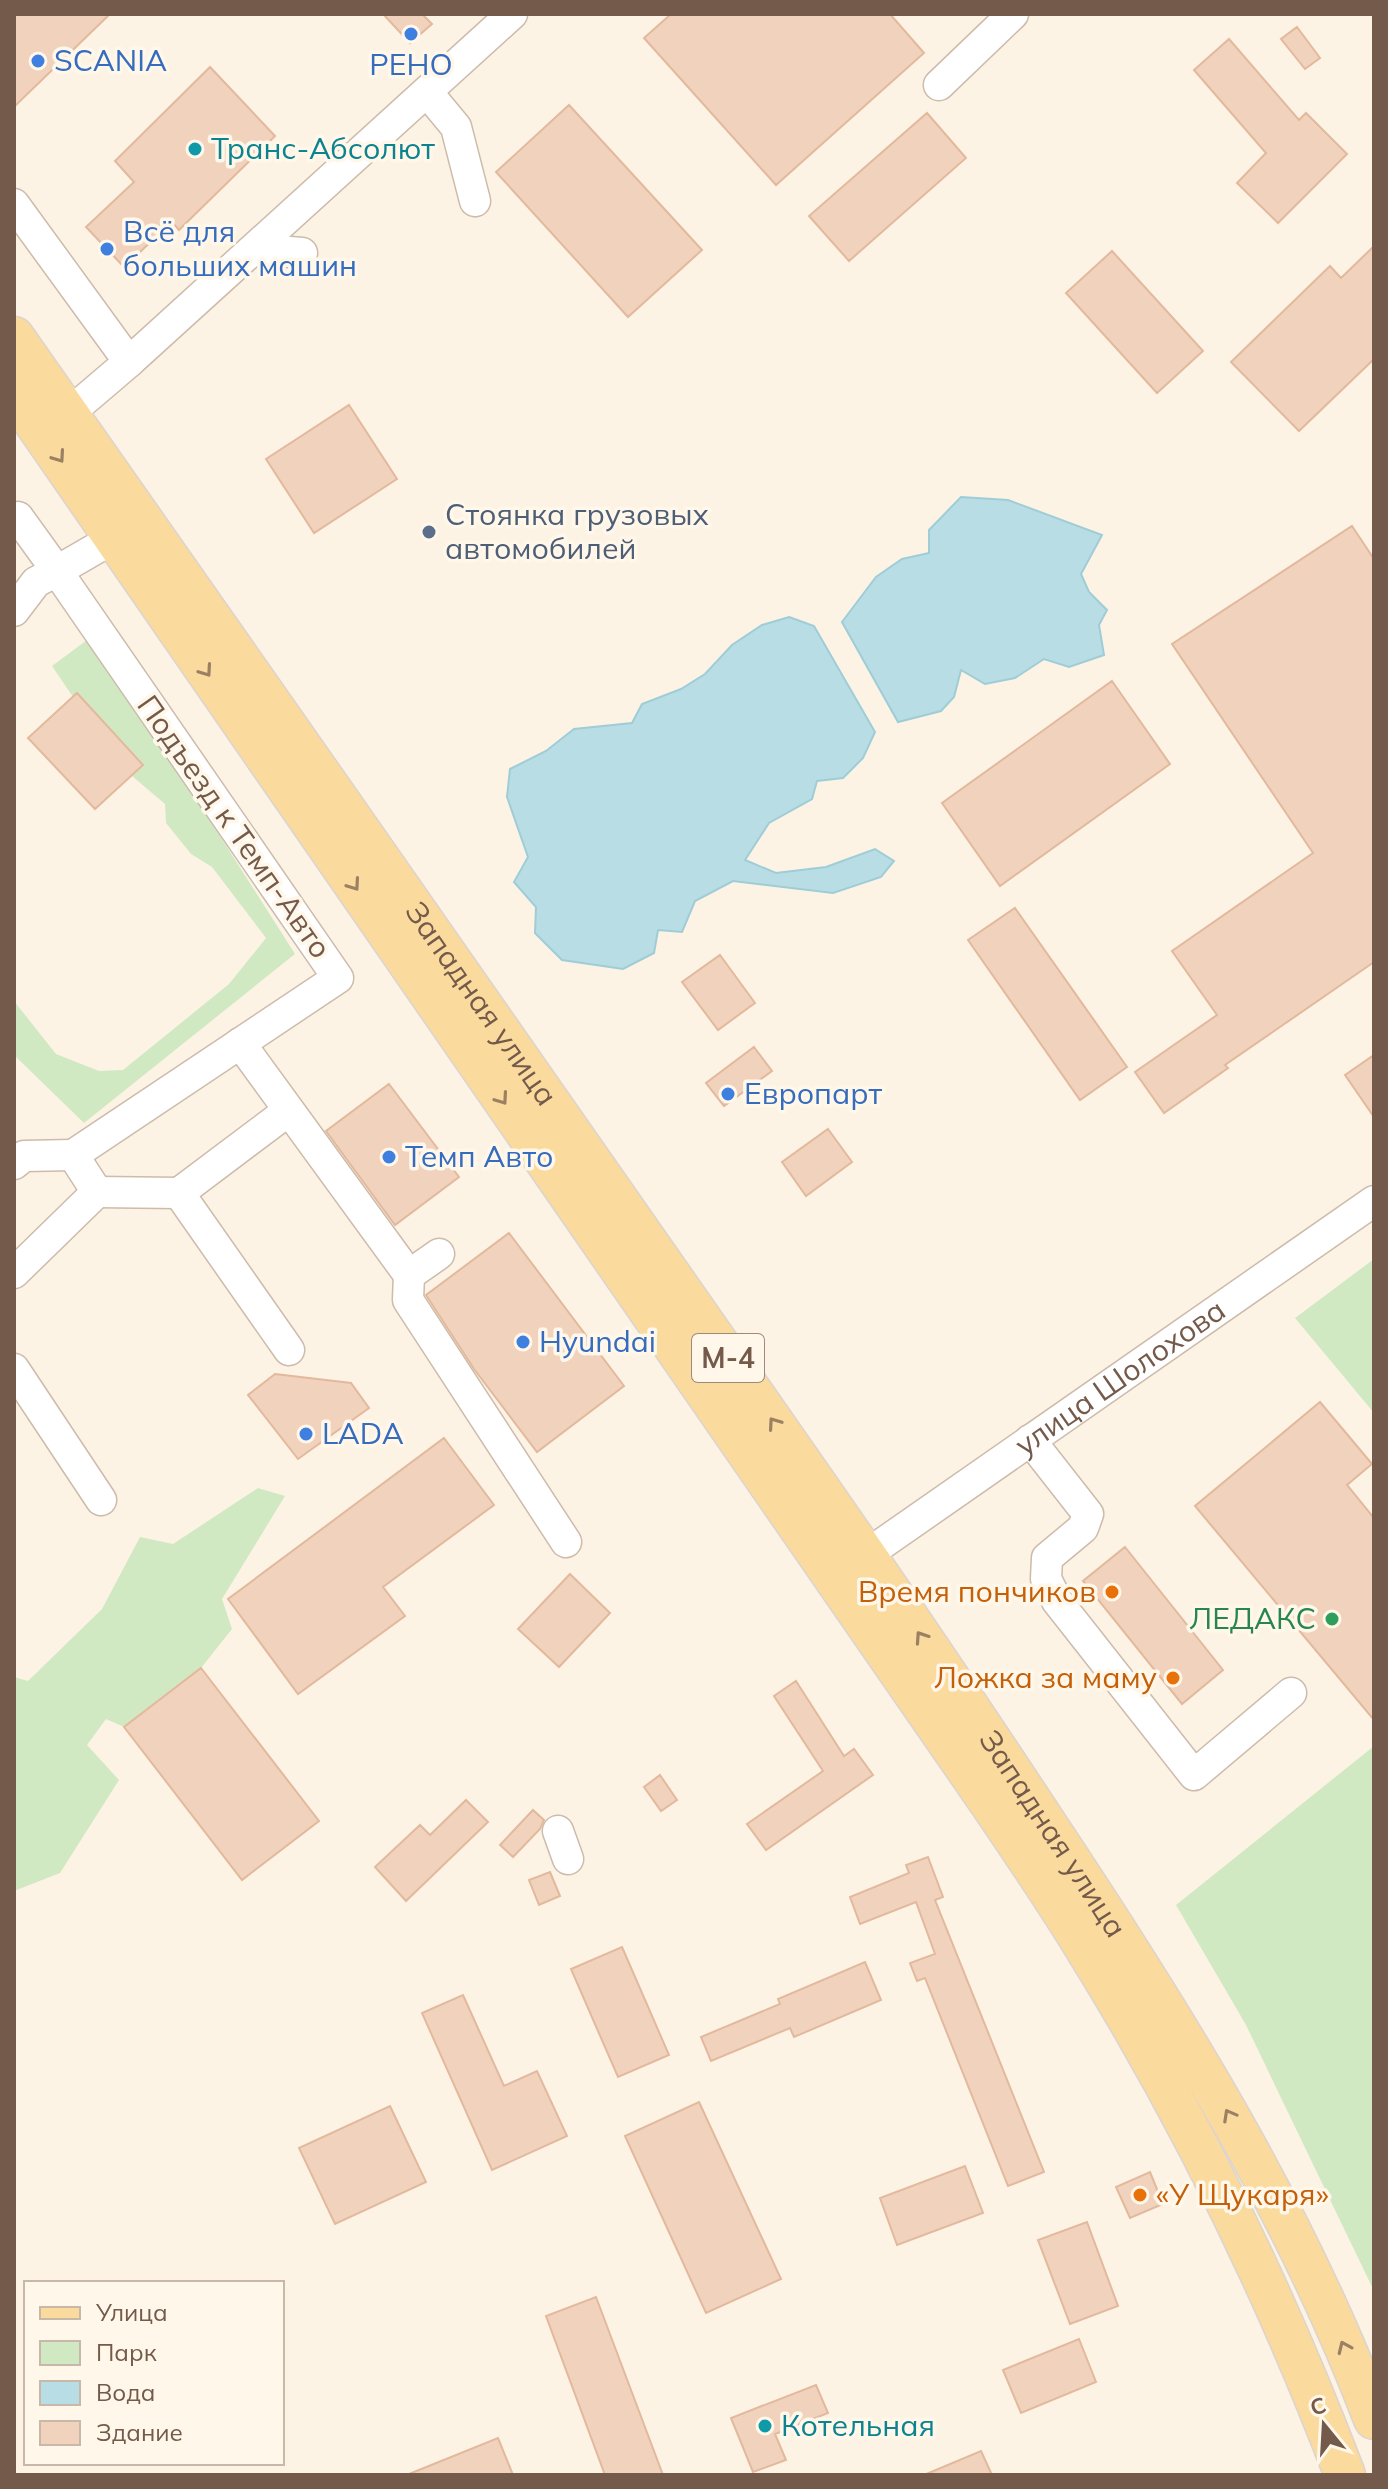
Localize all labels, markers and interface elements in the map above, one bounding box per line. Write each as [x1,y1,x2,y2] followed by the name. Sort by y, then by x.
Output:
[402,25,420,43] marker: РЕНО
[54,41,167,79] place label: SCANIA
[369,45,453,83] place label: РЕНО
[29,52,47,70] marker: SCANIA
[211,129,435,167] place label: Транс-Абсолют
[186,140,204,158] marker: Транс-Абсолют
[123,212,357,284] place label: Всё для больших машин
[98,240,116,258] marker: Всё для больших машин
[49,449,64,463] one-way arrow
[445,495,709,567] place label: Стоянка грузовых автомобилей
[420,523,438,541] marker: Стоянка грузовых автомобилей
[196,663,211,677] one-way arrow
[130,687,340,965] street label: Подъезд к Темп-Авто
[344,877,359,891] one-way arrow
[397,894,566,1113] street label: Западная улица
[744,1074,883,1112] place label: Европарт
[719,1085,737,1103] marker: Европарт
[492,1090,507,1104] one-way arrow
[405,1137,553,1175] place label: Темп Авто
[380,1148,398,1166] marker: Темп Авто
[1007,1290,1232,1463] street label: улица Шолохова
[539,1322,656,1360] place label: Hyundai
[514,1333,532,1351] marker: Hyundai
[692,1334,764,1382] road number: М-4
[322,1414,404,1452] place label: LADA
[769,1418,784,1432] one-way arrow
[297,1425,315,1443] marker: LADA
[858,1572,1096,1610] place label: Время пончиков
[1103,1583,1121,1601] marker: Время пончиков
[1189,1599,1316,1637] place label: ЛЕДАКС
[1323,1610,1341,1628] marker: ЛЕДАКС
[916,1632,931,1646] one-way arrow
[934,1658,1157,1696] place label: Ложка за маму
[1164,1669,1182,1687] marker: Ложка за маму
[971,1722,1135,1944] street label: Западная улица
[1223,2108,1238,2123] one-way arrow
[1156,2175,1329,2213] place label: «У Щукаря»
[1131,2186,1149,2204] marker: «У Щукаря»
[24,2281,284,2465] legend
[95,2297,168,2327] text: Улица
[96,2337,157,2367] text: Парк
[1338,2341,1354,2355] one-way arrow
[96,2377,156,2407] text: Вода
[1284,2385,1364,2465] north arrow
[1306,2390,1329,2422] text: С
[781,2406,935,2444] place label: Котельная
[96,2417,183,2447] text: Здание
[756,2417,774,2435] marker: Котельная

